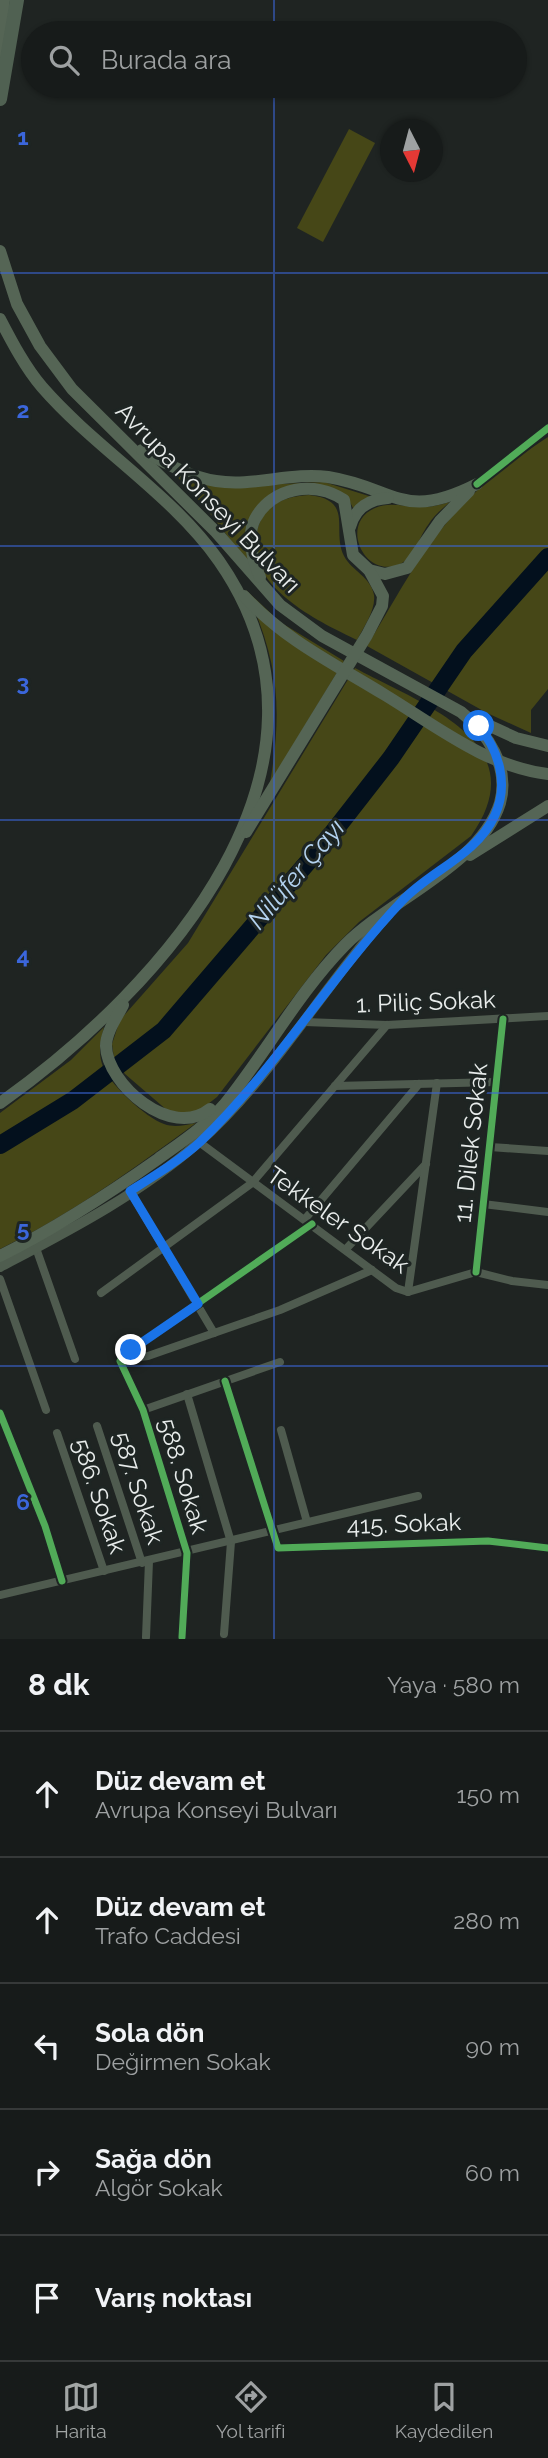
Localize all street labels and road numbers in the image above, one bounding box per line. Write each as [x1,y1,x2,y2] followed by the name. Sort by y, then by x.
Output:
[110,397,307,599] street label: Avrupa Konseyi Bulvarı
[356,985,496,1018] street label: 1. Piliç Sokak
[448,1061,493,1224] street label: 11. Dilek Sokak
[262,1160,415,1279] street label: Tekkeler Sokak
[152,1414,215,1538] street label: 588. Sokak
[107,1428,170,1548] street label: 587. Sokak
[66,1434,133,1557] street label: 586. Sokak
[346,1507,462,1540] street label: 415. Sokak

